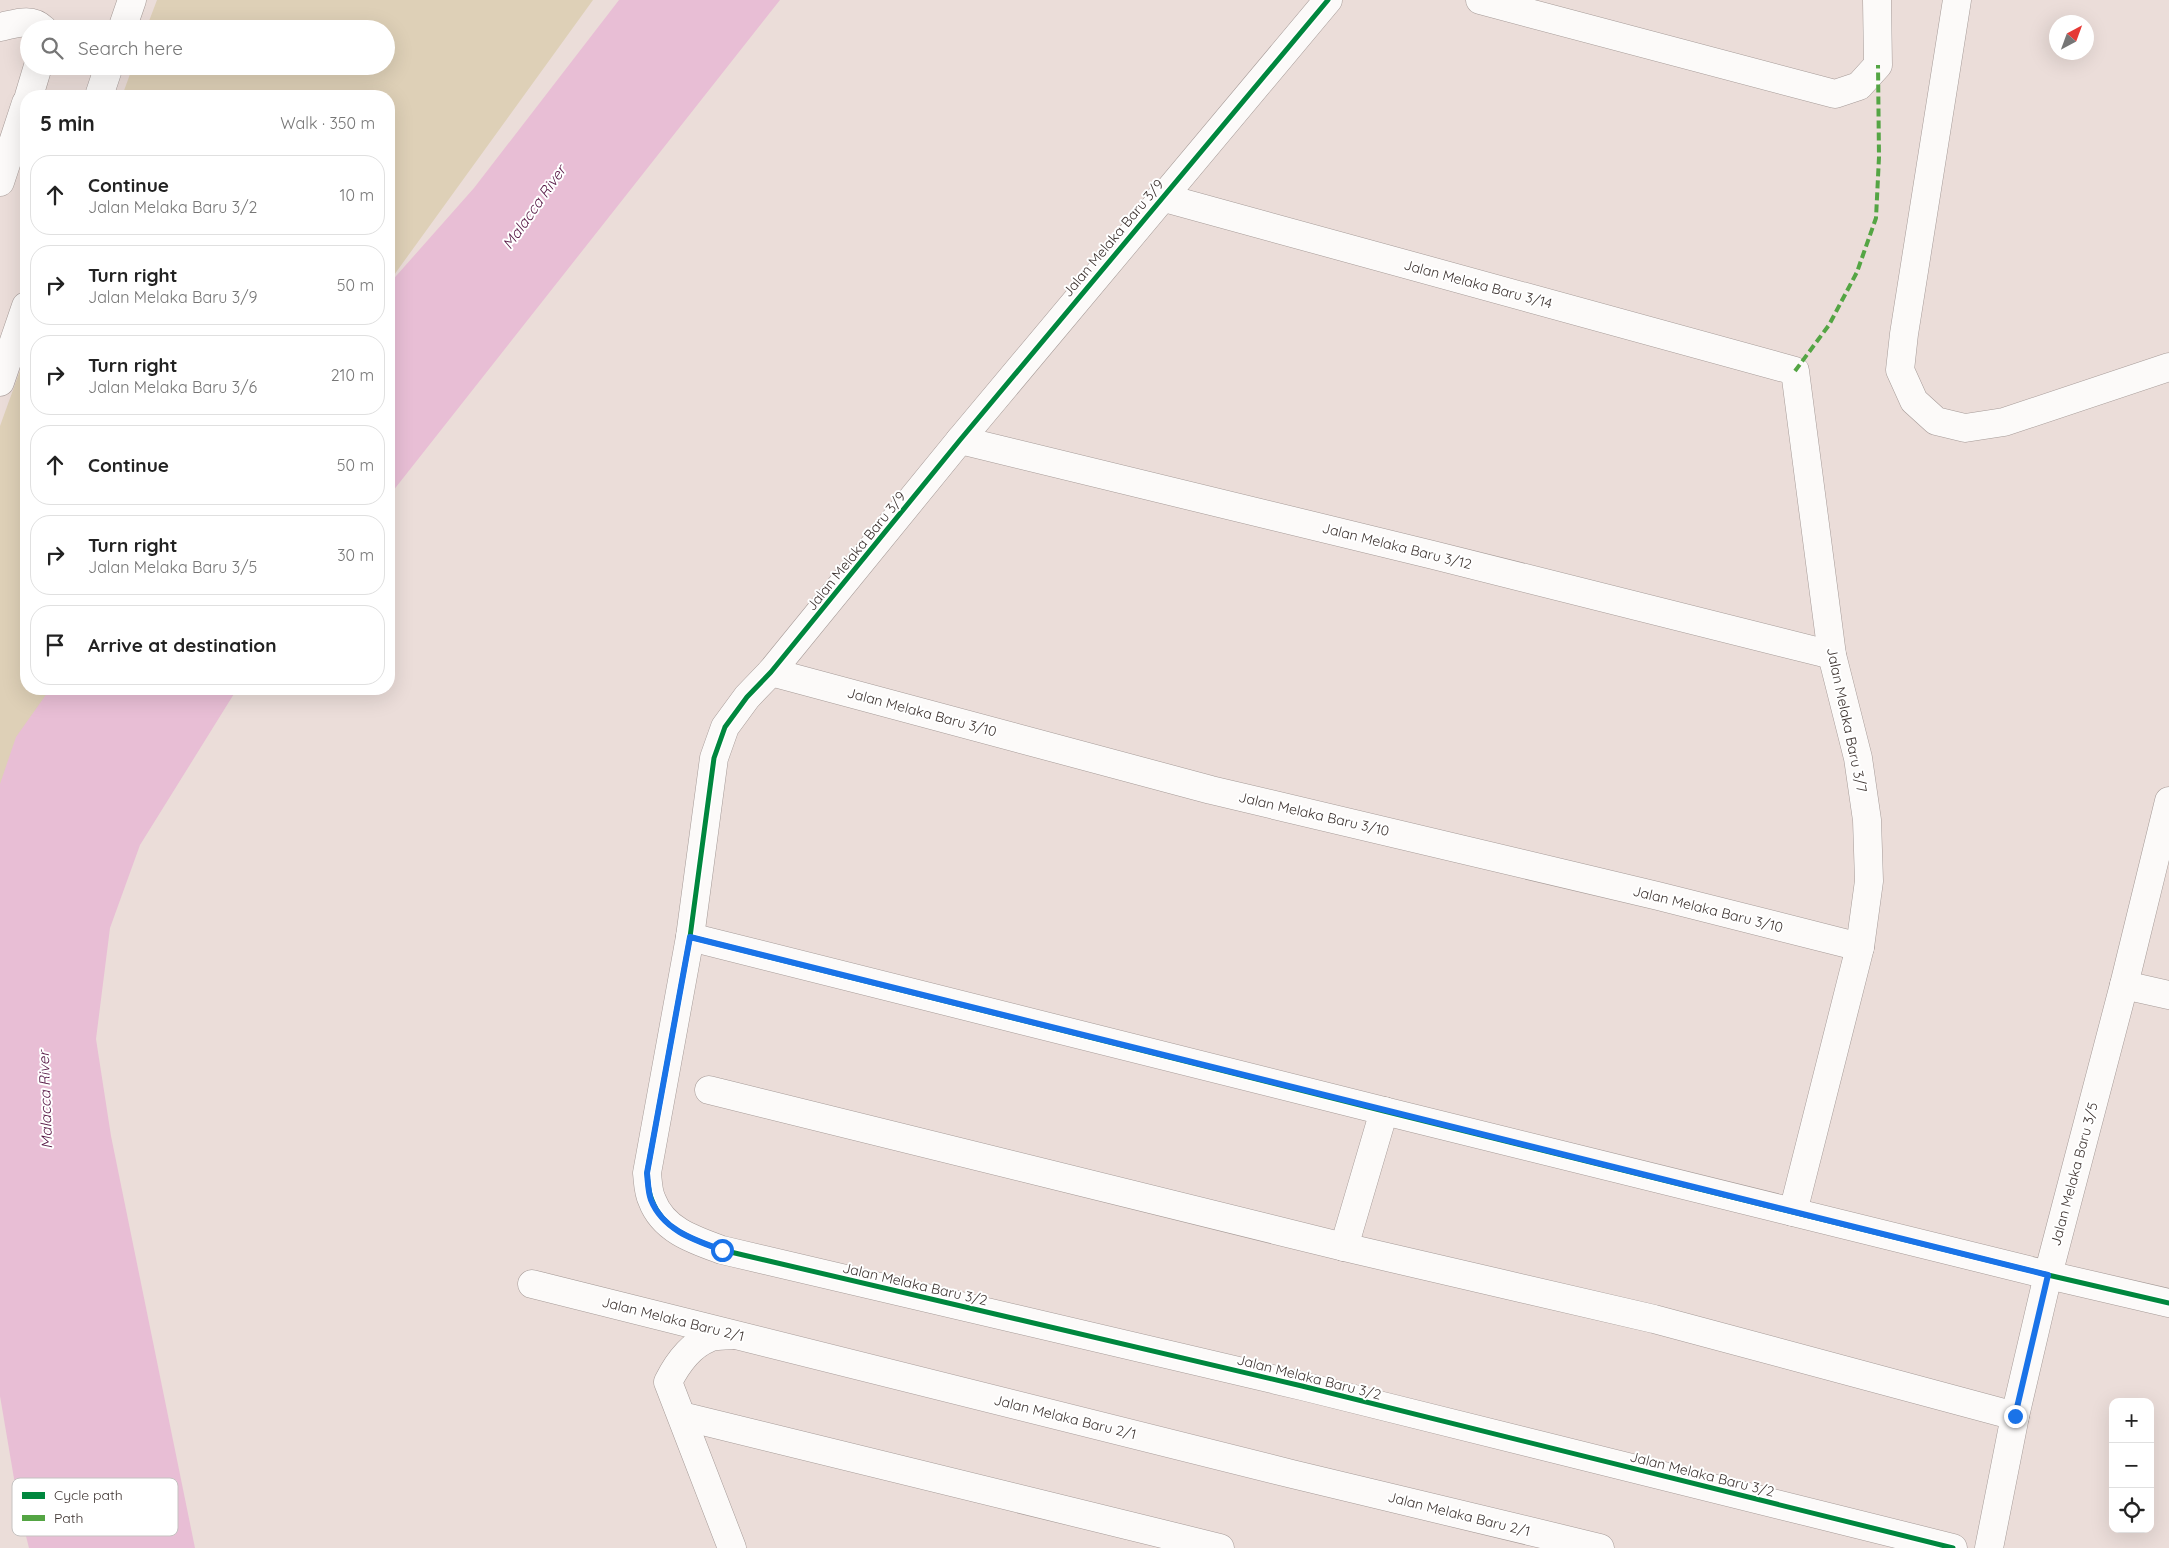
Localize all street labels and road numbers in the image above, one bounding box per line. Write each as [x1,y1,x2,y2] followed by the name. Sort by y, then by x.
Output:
[1058,175,1168,301] street label: Jalan Melaka Baru 3/9
[1402,256,1554,312] street label: Jalan Melaka Baru 3/14
[802,488,910,614] street label: Jalan Melaka Baru 3/9
[1320,519,1474,573] street label: Jalan Melaka Baru 3/12
[1823,646,1871,794] street label: Jalan Melaka Baru 3/7
[845,683,999,741] street label: Jalan Melaka Baru 3/10
[1237,788,1391,840] street label: Jalan Melaka Baru 3/10
[1631,882,1785,936] street label: Jalan Melaka Baru 3/10
[2046,1100,2102,1248] street label: Jalan Melaka Baru 3/5
[841,1259,989,1309] street label: Jalan Melaka Baru 3/2
[600,1293,746,1345] street label: Jalan Melaka Baru 2/1
[1235,1350,1383,1404] street label: Jalan Melaka Baru 3/2
[992,1391,1138,1443] street label: Jalan Melaka Baru 2/1
[1628,1447,1776,1501] street label: Jalan Melaka Baru 3/2
[1386,1488,1532,1540] street label: Jalan Melaka Baru 2/1

